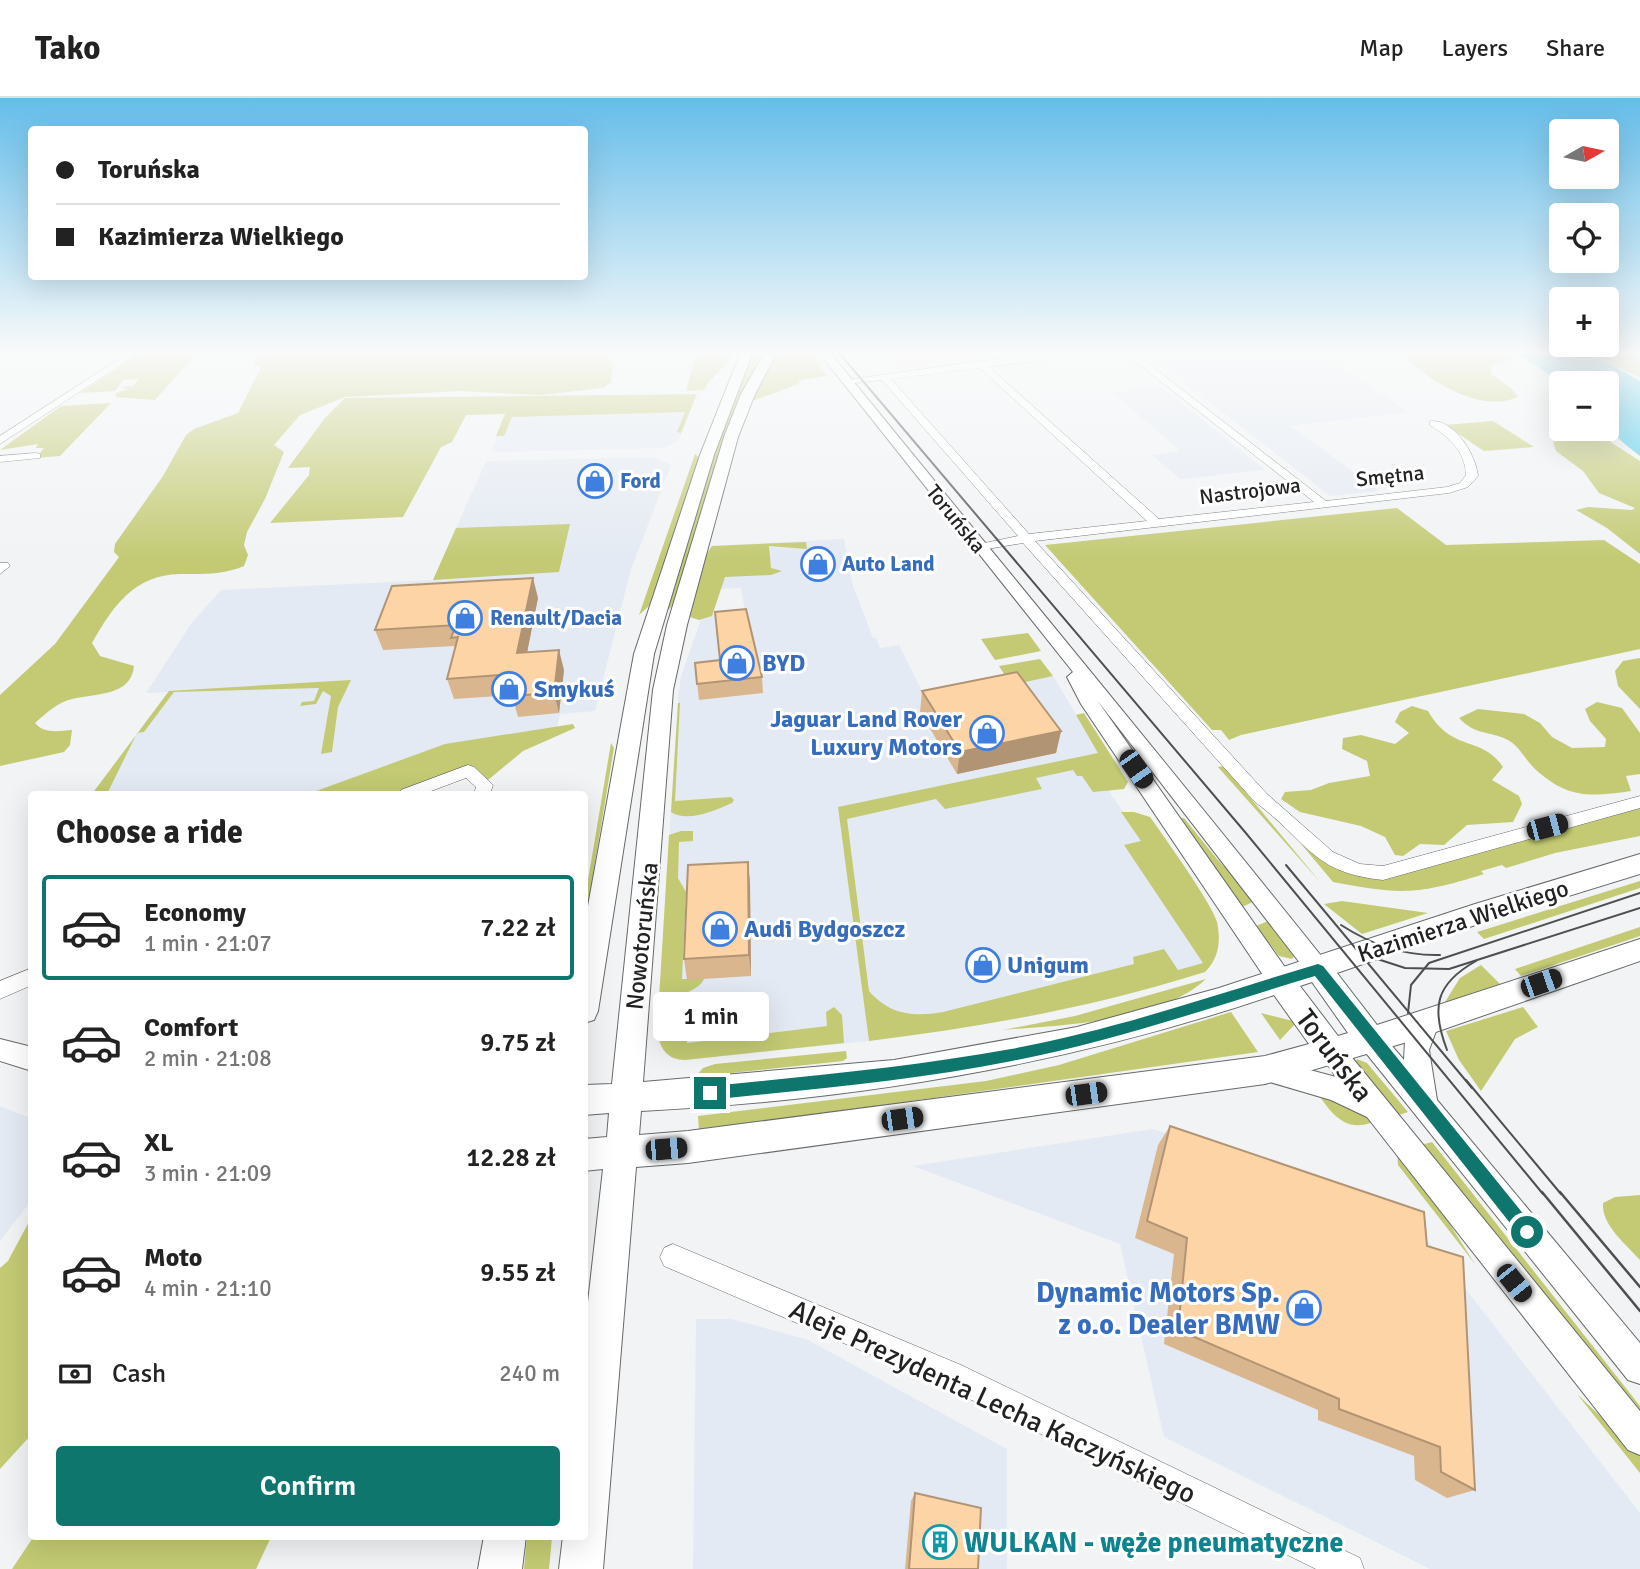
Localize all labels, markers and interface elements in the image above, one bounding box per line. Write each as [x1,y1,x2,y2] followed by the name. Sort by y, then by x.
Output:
[35,28,100,69] text: Tako
[1359,33,1404,63] text: Map
[1442,33,1508,63] text: Layers
[1546,33,1605,63] text: Share
[1549,119,1619,189] north arrow
[1549,119,1619,441] map controls
[98,154,200,186] text: Toruńska
[1549,203,1619,273] button: locate
[98,221,344,253] text: Kazimierza Wielkiego
[1549,287,1619,357] button: +
[1549,371,1619,441] button: −
[1355,459,1425,493] street label: Smętna
[576,462,614,500] shop icon: Ford
[620,468,661,494] place label: Ford
[1198,472,1302,510] street label: Nastrojowa
[921,480,991,558] street label: Toruńska
[799,545,837,583] shop icon: Auto Land
[842,551,934,577] place label: Auto Land
[446,599,484,637] shop icon: Renault/Dacia
[490,605,622,631] place label: Renault/Dacia
[718,644,756,682] shop icon: BYD
[762,648,805,678] place label: BYD
[490,670,528,708] shop icon: Smykuś
[534,674,615,704] place label: Smykuś
[770,704,962,762] place label: Jaguar Land Rover Luxury Motors
[968,714,1006,752] shop icon: Jaguar Land Rover Luxury Motors
[1116,746,1157,792] car
[1524,811,1571,843] car
[56,813,243,852] text: Choose a ride
[619,861,665,1011] street label: Nowotoruńska
[1354,873,1572,969] street label: Kazimierza Wielkiego
[60,896,123,959] icon: car
[144,897,246,929] text: Economy
[701,910,739,948] shop icon: Audi Bydgoszcz
[480,912,556,944] text: 7.22 zł
[744,914,905,944] place label: Audi Bydgoszcz
[144,929,272,958] text: 1 min · 21:07
[964,946,1002,984] shop icon: Unigum
[1007,950,1089,980] place label: Unigum
[1518,966,1565,1000] car
[652,992,768,1040] callout: 1 min
[683,1002,739,1031] text: 1 min
[1288,1002,1380,1109] street label: Toruńska
[60,1011,123,1074] icon: car
[144,1012,238,1044] text: Comfort
[480,1027,556,1059] text: 9.75 zł
[144,1044,272,1073] text: 2 min · 21:08
[694,1077,726,1109] route end
[1064,1081,1109,1107] car
[880,1106,925,1132] car
[60,1126,123,1189] icon: car
[144,1127,174,1159] text: XL
[645,1137,688,1161] car
[466,1142,556,1174] text: 12.28 zł
[144,1159,272,1188] text: 3 min · 21:09
[1511,1216,1543,1248] route start
[60,1241,123,1304] icon: car
[144,1242,202,1274] text: Moto
[480,1257,556,1289] text: 9.55 zł
[1493,1260,1536,1306] car
[144,1274,272,1303] text: 4 min · 21:10
[1036,1276,1280,1342] place label: Dynamic Motors Sp. z o.o. Dealer BMW
[1285,1289,1323,1327] shop icon: Dynamic Motors Sp. z o.o. Dealer BMW
[784,1293,1201,1511] street label: Aleje Prezydenta Lecha Kaczyńskiego
[56,1355,94,1393] icon: cash
[112,1358,166,1390] text: Cash
[499,1359,560,1388] text: 240 m
[56,1446,560,1526] button: Confirm
[921,1523,959,1561] building icon: WULKAN - węże pneumatyczne
[964,1526,1344,1560] place label: WULKAN - węże pneumatyczne

